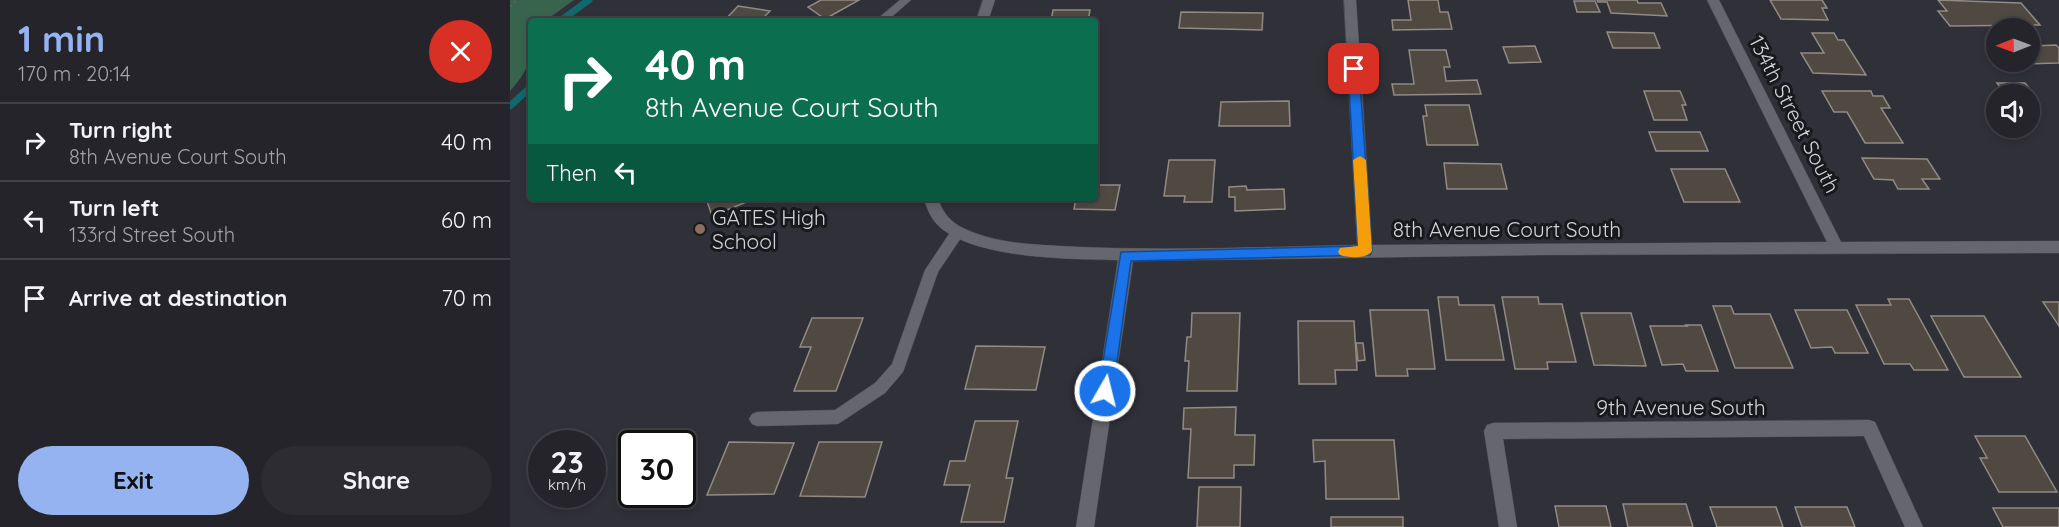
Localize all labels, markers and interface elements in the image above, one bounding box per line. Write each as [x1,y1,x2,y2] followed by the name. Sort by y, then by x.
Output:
[18,16,105,61] text: 1 min
[1986,18,2040,72] north arrow
[1986,18,2040,138] map controls
[429,20,492,83] button: close
[1744,31,1846,197] street label: 134th Street South
[645,38,746,91] text: 40 m
[546,42,624,120] icon: right
[1328,43,1379,94] pin
[1337,52,1370,85] icon: arrive
[18,61,130,86] text: 170 m · 20:14
[1986,84,2040,138] button: sound
[645,90,939,124] text: 8th Avenue Court South
[69,116,173,144] text: Turn right
[18,126,51,159] icon: right
[441,128,492,156] text: 40 m
[69,144,287,169] text: 8th Avenue Court South
[609,156,642,189] icon: left
[546,159,597,187] text: Then
[69,194,159,222] text: Turn left
[18,204,51,237] icon: left
[712,204,826,254] place label: GATES High School
[441,206,492,234] text: 60 m
[1393,216,1621,242] street label: 8th Avenue Court South
[69,222,235,247] text: 133rd Street South
[693,222,707,236] marker: GATES High School
[18,282,51,315] icon: arrive
[69,284,287,312] text: Arrive at destination
[442,284,492,312] text: 70 m
[1073,359,1137,423] position arrow
[1596,394,1766,420] street label: 9th Avenue South
[618,430,696,508] speed limit sign: 30
[550,443,584,481] text: 23
[18,446,249,515] button: Exit
[261,446,492,515] button: Share
[548,475,586,494] text: km/h

